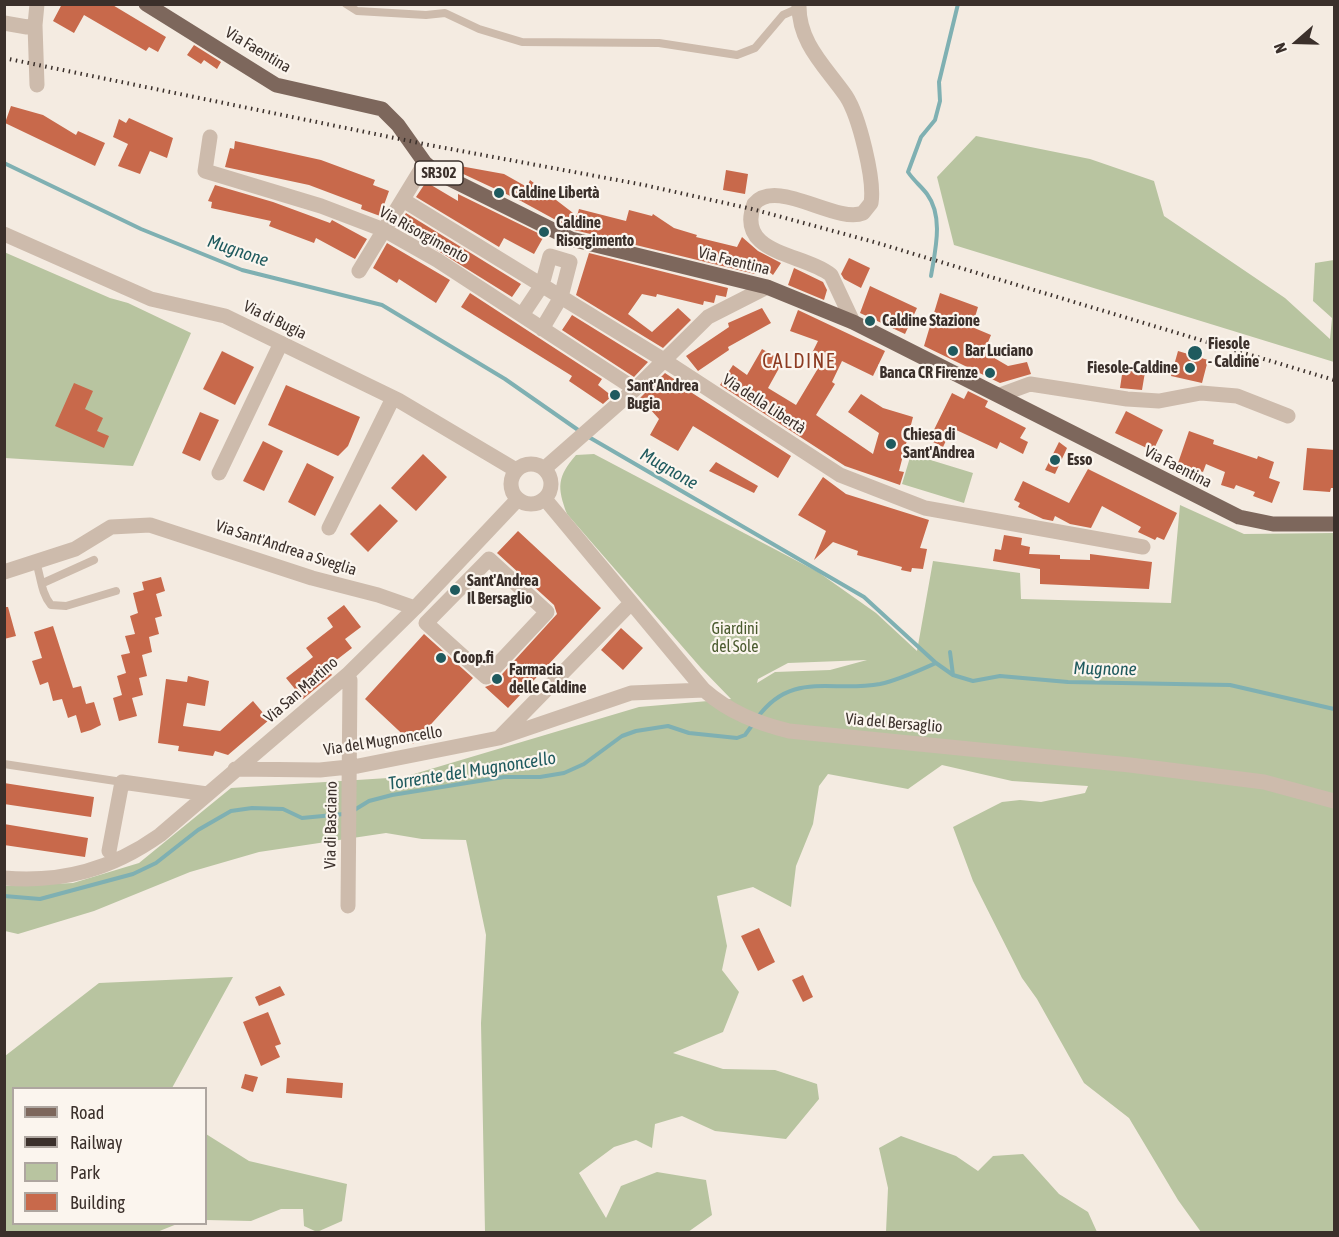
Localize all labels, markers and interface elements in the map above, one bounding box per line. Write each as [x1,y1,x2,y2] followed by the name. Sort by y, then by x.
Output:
[1267,12,1327,72] north arrow
[222,23,294,77] street label: Via Faentina
[1270,41,1290,56] text: N
[415,161,463,185] road number: SR302
[511,183,600,203] place label: Caldine Libertà
[492,186,506,200] marker: Caldine Libertà
[376,203,472,267] street label: Via Risorgimento
[556,213,634,251] place label: Caldine Risorgimento
[537,225,551,239] marker: Caldine Risorgimento
[205,230,271,272] water label: Mugnone
[696,243,772,279] street label: Via Faentina
[240,296,310,344] street label: Via di Bugia
[882,311,980,331] place label: Caldine Stazione
[863,314,877,328] marker: Caldine Stazione
[1208,334,1259,372] place label: Fiesole - Caldine
[965,341,1033,361] place label: Bar Luciano
[946,344,960,358] marker: Bar Luciano
[1186,344,1204,362] marker: Fiesole - Caldine
[762,350,836,374] district label: CALDINE
[1087,358,1178,378] place label: Fiesole-Caldine
[1183,361,1197,375] marker: Fiesole-Caldine
[880,363,978,383] place label: Banca CR Firenze
[983,366,997,380] marker: Banca CR Firenze
[719,370,809,438] street label: Via della Libertà
[627,376,699,414] place label: Sant'Andrea Bugia
[608,388,622,402] marker: Sant'Andrea Bugia
[903,425,975,463] place label: Chiesa di Sant'Andrea
[884,437,898,451] marker: Chiesa di Sant'Andrea
[1141,442,1215,492] street label: Via Faentina
[636,444,702,494] water label: Mugnone
[1067,450,1093,470] place label: Esso
[1048,453,1062,467] marker: Esso
[213,516,359,580] street label: Via Sant'Andrea a Sveglia
[467,571,539,609] place label: Sant'Andrea Il Bersaglio
[448,583,462,597] marker: Sant'Andrea Il Bersaglio
[711,619,759,657] park label: Giardini del Sole
[453,648,494,668] place label: Coop.fi
[434,651,448,665] marker: Coop.fi
[260,653,342,727] street label: Via San Martino
[1073,658,1137,680] water label: Mugnone
[509,660,587,698] place label: Farmacia delle Caldine
[490,672,504,686] marker: Farmacia delle Caldine
[845,709,943,737] street label: Via del Bersaglio
[322,722,444,760] street label: Via del Mugnoncello
[387,747,557,795] water label: Torrente del Mugnoncello
[321,781,341,869] street label: Via di Basciano
[12,1087,207,1225] legend
[70,1102,104,1123] text: Road
[70,1132,122,1153] text: Railway
[70,1162,100,1183] text: Park
[70,1192,125,1213] text: Building

